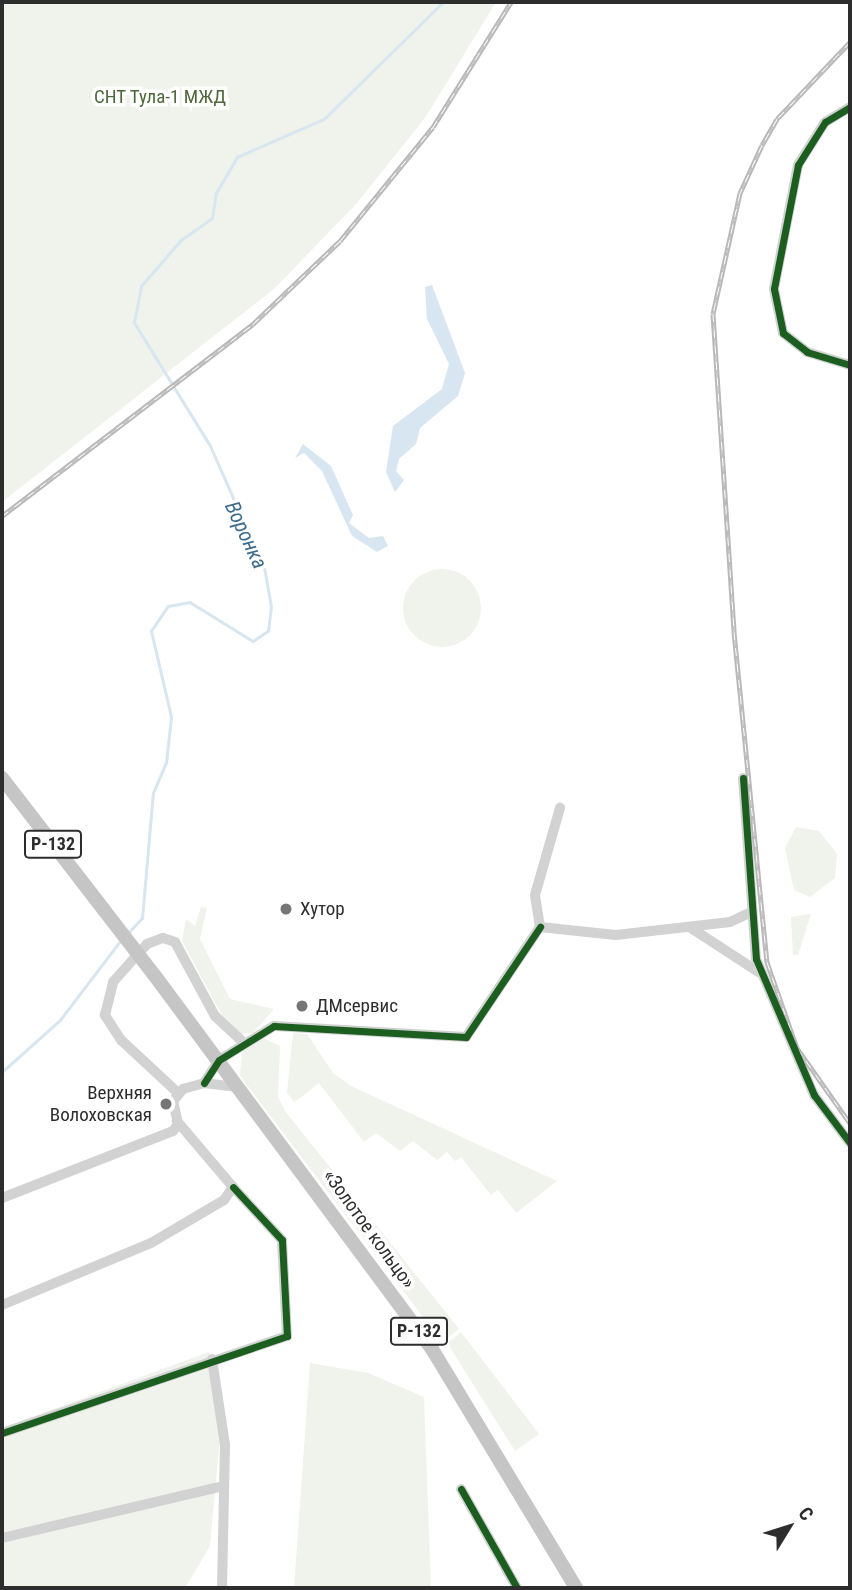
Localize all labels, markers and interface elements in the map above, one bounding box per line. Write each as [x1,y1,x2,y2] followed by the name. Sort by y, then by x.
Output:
[94,86,226,108] park label: СНТ Тула-1 МЖД
[219,497,273,573] water label: Воронка
[23,830,83,858] road number: Р-132
[300,898,345,920] place label: Хутор
[278,901,294,917] marker: Хутор
[316,995,398,1017] place label: ДМсервис
[294,998,310,1014] marker: ДМсервис
[50,1082,152,1126] place label: Верхняя Волоховская
[158,1096,174,1112] marker: Верхняя Волоховская
[318,1165,420,1293] street label: «Золотое кольцо»
[389,1316,449,1346] road number: Р-132
[754,1492,824,1562] north arrow
[794,1502,818,1525] text: С

